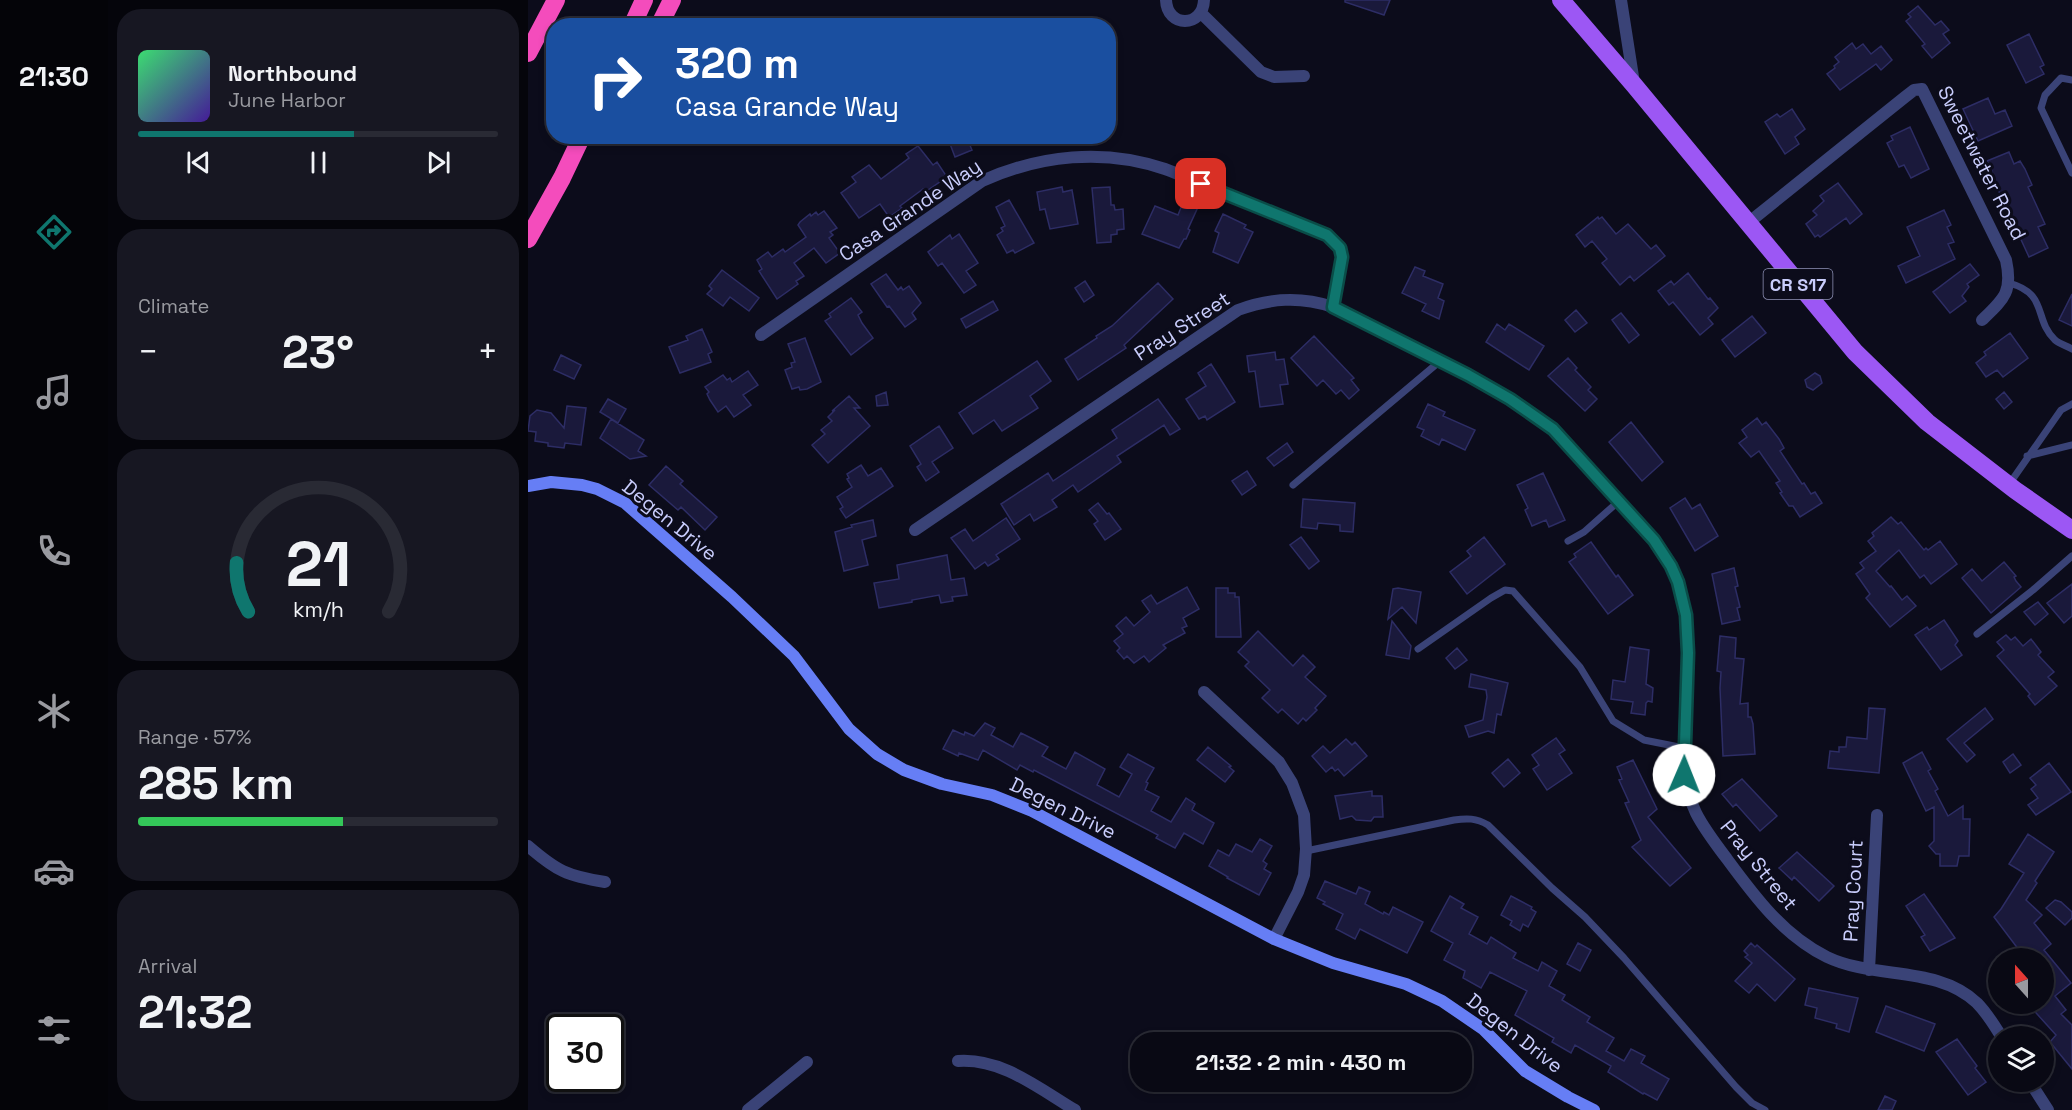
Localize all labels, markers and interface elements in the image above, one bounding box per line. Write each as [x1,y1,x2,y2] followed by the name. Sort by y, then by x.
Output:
[675,37,799,90] text: 320 m
[576,42,654,120] icon: right
[19,59,89,94] text: 21:30
[228,59,357,87] text: Northbound
[1932,81,2032,245] street label: Sweetwater Road
[228,87,346,113] text: June Harbor
[675,89,899,124] text: Casa Grande Way
[182,146,215,179] icon: previous
[302,146,335,179] icon: pause
[422,146,455,179] icon: next
[834,153,986,267] street label: Casa Grande Way
[1175,158,1226,209] pin
[1184,167,1217,200] icon: arrive
[33,211,75,253] icon: directions
[1764,269,1832,299] road number: CR S17
[1129,285,1235,367] street label: Pray Street
[138,293,209,319] text: Climate
[282,324,354,381] text: 23°
[138,331,158,373] text: −
[478,331,498,373] text: +
[33,371,75,413] icon: music
[617,474,723,566] street label: Degen Drive
[285,525,351,604] text: 21
[33,530,75,572] icon: phone
[292,596,344,623] text: km/h
[33,690,75,732] icon: climate
[138,724,252,750] text: Range · 57%
[1652,743,1716,807] position arrow
[138,755,294,812] text: 285 km
[1006,771,1120,845] street label: Degen Drive
[1715,814,1803,916] street label: Pray Street
[1837,839,1869,943] street label: Pray Court
[33,850,75,892] icon: car
[1988,948,2054,1014] north arrow
[1988,948,2054,1092] map controls
[138,953,197,979] text: Arrival
[138,984,253,1041] text: 21:32
[1462,987,1568,1079] street label: Degen Drive
[33,1009,75,1051] icon: filters
[546,1014,624,1092] speed limit sign: 30
[1988,1026,2054,1092] button: layers
[1196,1048,1406,1076] text: 21:32 · 2 min · 430 m

